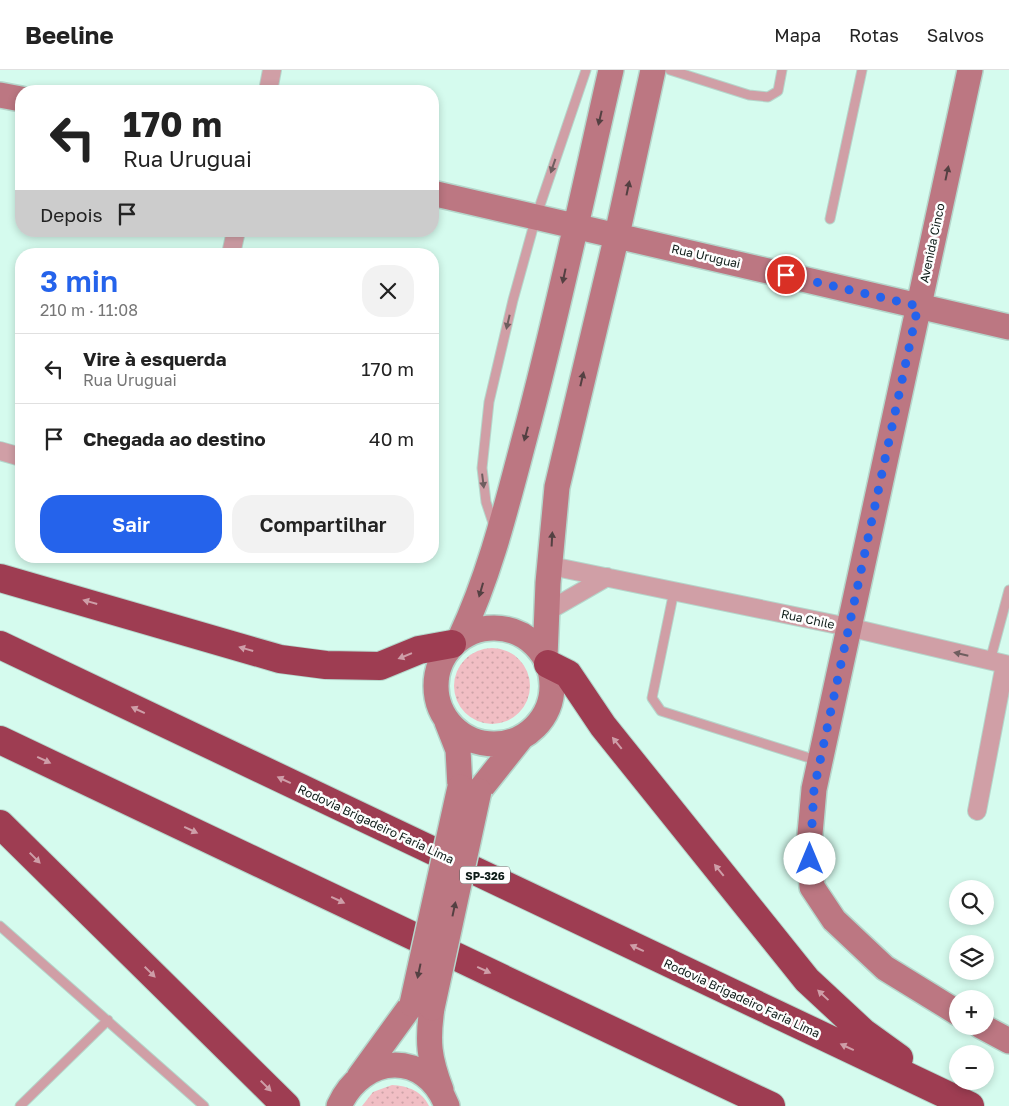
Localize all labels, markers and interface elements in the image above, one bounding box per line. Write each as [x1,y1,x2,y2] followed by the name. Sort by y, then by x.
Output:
[25,20,114,49] text: Beeline
[774,24,821,46] text: Mapa
[849,24,899,46] text: Rotas
[927,24,984,46] text: Salvos
[123,103,222,145] text: 170 m
[40,105,105,170] icon: left
[596,110,604,125] one-way arrow
[123,145,252,172] text: Rua Uruguai
[549,158,556,173] one-way arrow
[943,166,951,181] one-way arrow
[624,180,632,195] one-way arrow
[113,200,141,228] icon: arrive
[916,202,948,284] street label: Avenida Cinco
[40,203,103,226] text: Depois
[670,241,742,271] street label: Rua Uruguai
[765,254,807,296] pin
[772,261,800,289] icon: arrive
[40,263,118,299] text: 3 min
[362,265,414,317] button: close
[560,269,568,284] one-way arrow
[40,300,138,320] text: 210 m · 11:08
[504,314,512,329] one-way arrow
[83,347,226,370] text: Vire à esquerda
[40,355,68,383] icon: left
[361,357,414,380] text: 170 m
[83,370,177,390] text: Rua Uruguai
[578,372,586,387] one-way arrow
[40,425,68,453] icon: arrive
[522,426,530,441] one-way arrow
[83,427,266,450] text: Chegada ao destino
[369,427,414,450] text: 40 m
[479,474,487,490] one-way arrow
[40,495,222,553] button: Sair
[232,495,414,553] button: Compartilhar
[549,530,557,546] one-way arrow
[477,583,485,598] one-way arrow
[83,598,98,606] one-way arrow
[780,606,836,632] street label: Rua Chile
[238,644,253,652] one-way arrow
[954,650,969,658] one-way arrow
[398,653,412,661] one-way arrow
[131,706,145,714] one-way arrow
[612,737,623,750] one-way arrow
[37,757,51,765] one-way arrow
[277,776,292,784] one-way arrow
[296,781,456,867] street label: Rodovia Brigadeiro Faria Lima
[184,826,198,834] one-way arrow
[783,832,835,884] position arrow
[28,852,40,864] one-way arrow
[714,864,725,877] one-way arrow
[460,866,510,884] road number: SP-326
[949,880,994,1090] map controls
[949,880,994,925] button: search
[330,896,345,904] one-way arrow
[450,901,458,917] one-way arrow
[949,935,994,980] button: layers
[630,943,644,951] one-way arrow
[662,955,822,1041] street label: Rodovia Brigadeiro Faria Lima
[415,964,423,979] one-way arrow
[144,966,156,978] one-way arrow
[477,966,491,974] one-way arrow
[817,989,829,1001] one-way arrow
[949,990,994,1035] button: +
[839,1043,854,1052] one-way arrow
[949,1045,994,1090] button: −
[260,1080,272,1092] one-way arrow

